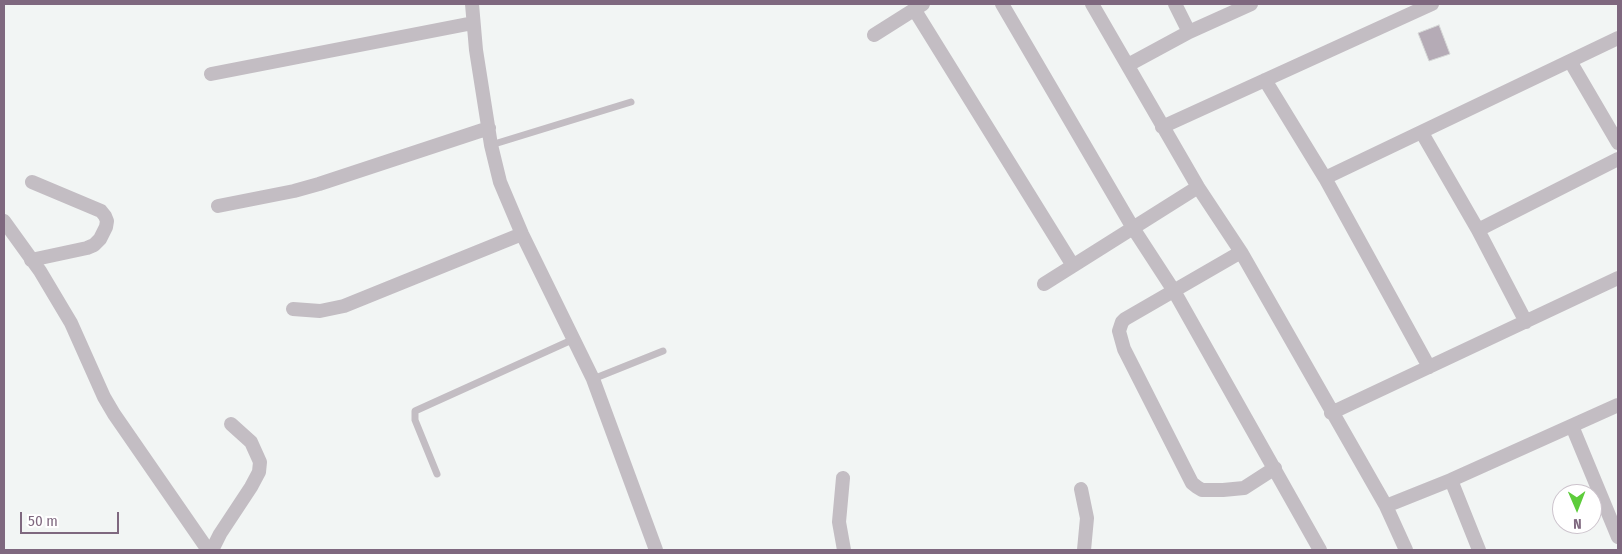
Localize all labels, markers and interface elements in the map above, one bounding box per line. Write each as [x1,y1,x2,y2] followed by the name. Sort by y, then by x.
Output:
[1552,484,1602,534] north arrow
[22,502,121,534] scale bar
[28,512,58,530] text: 50 m
[1573,515,1582,532] text: N

